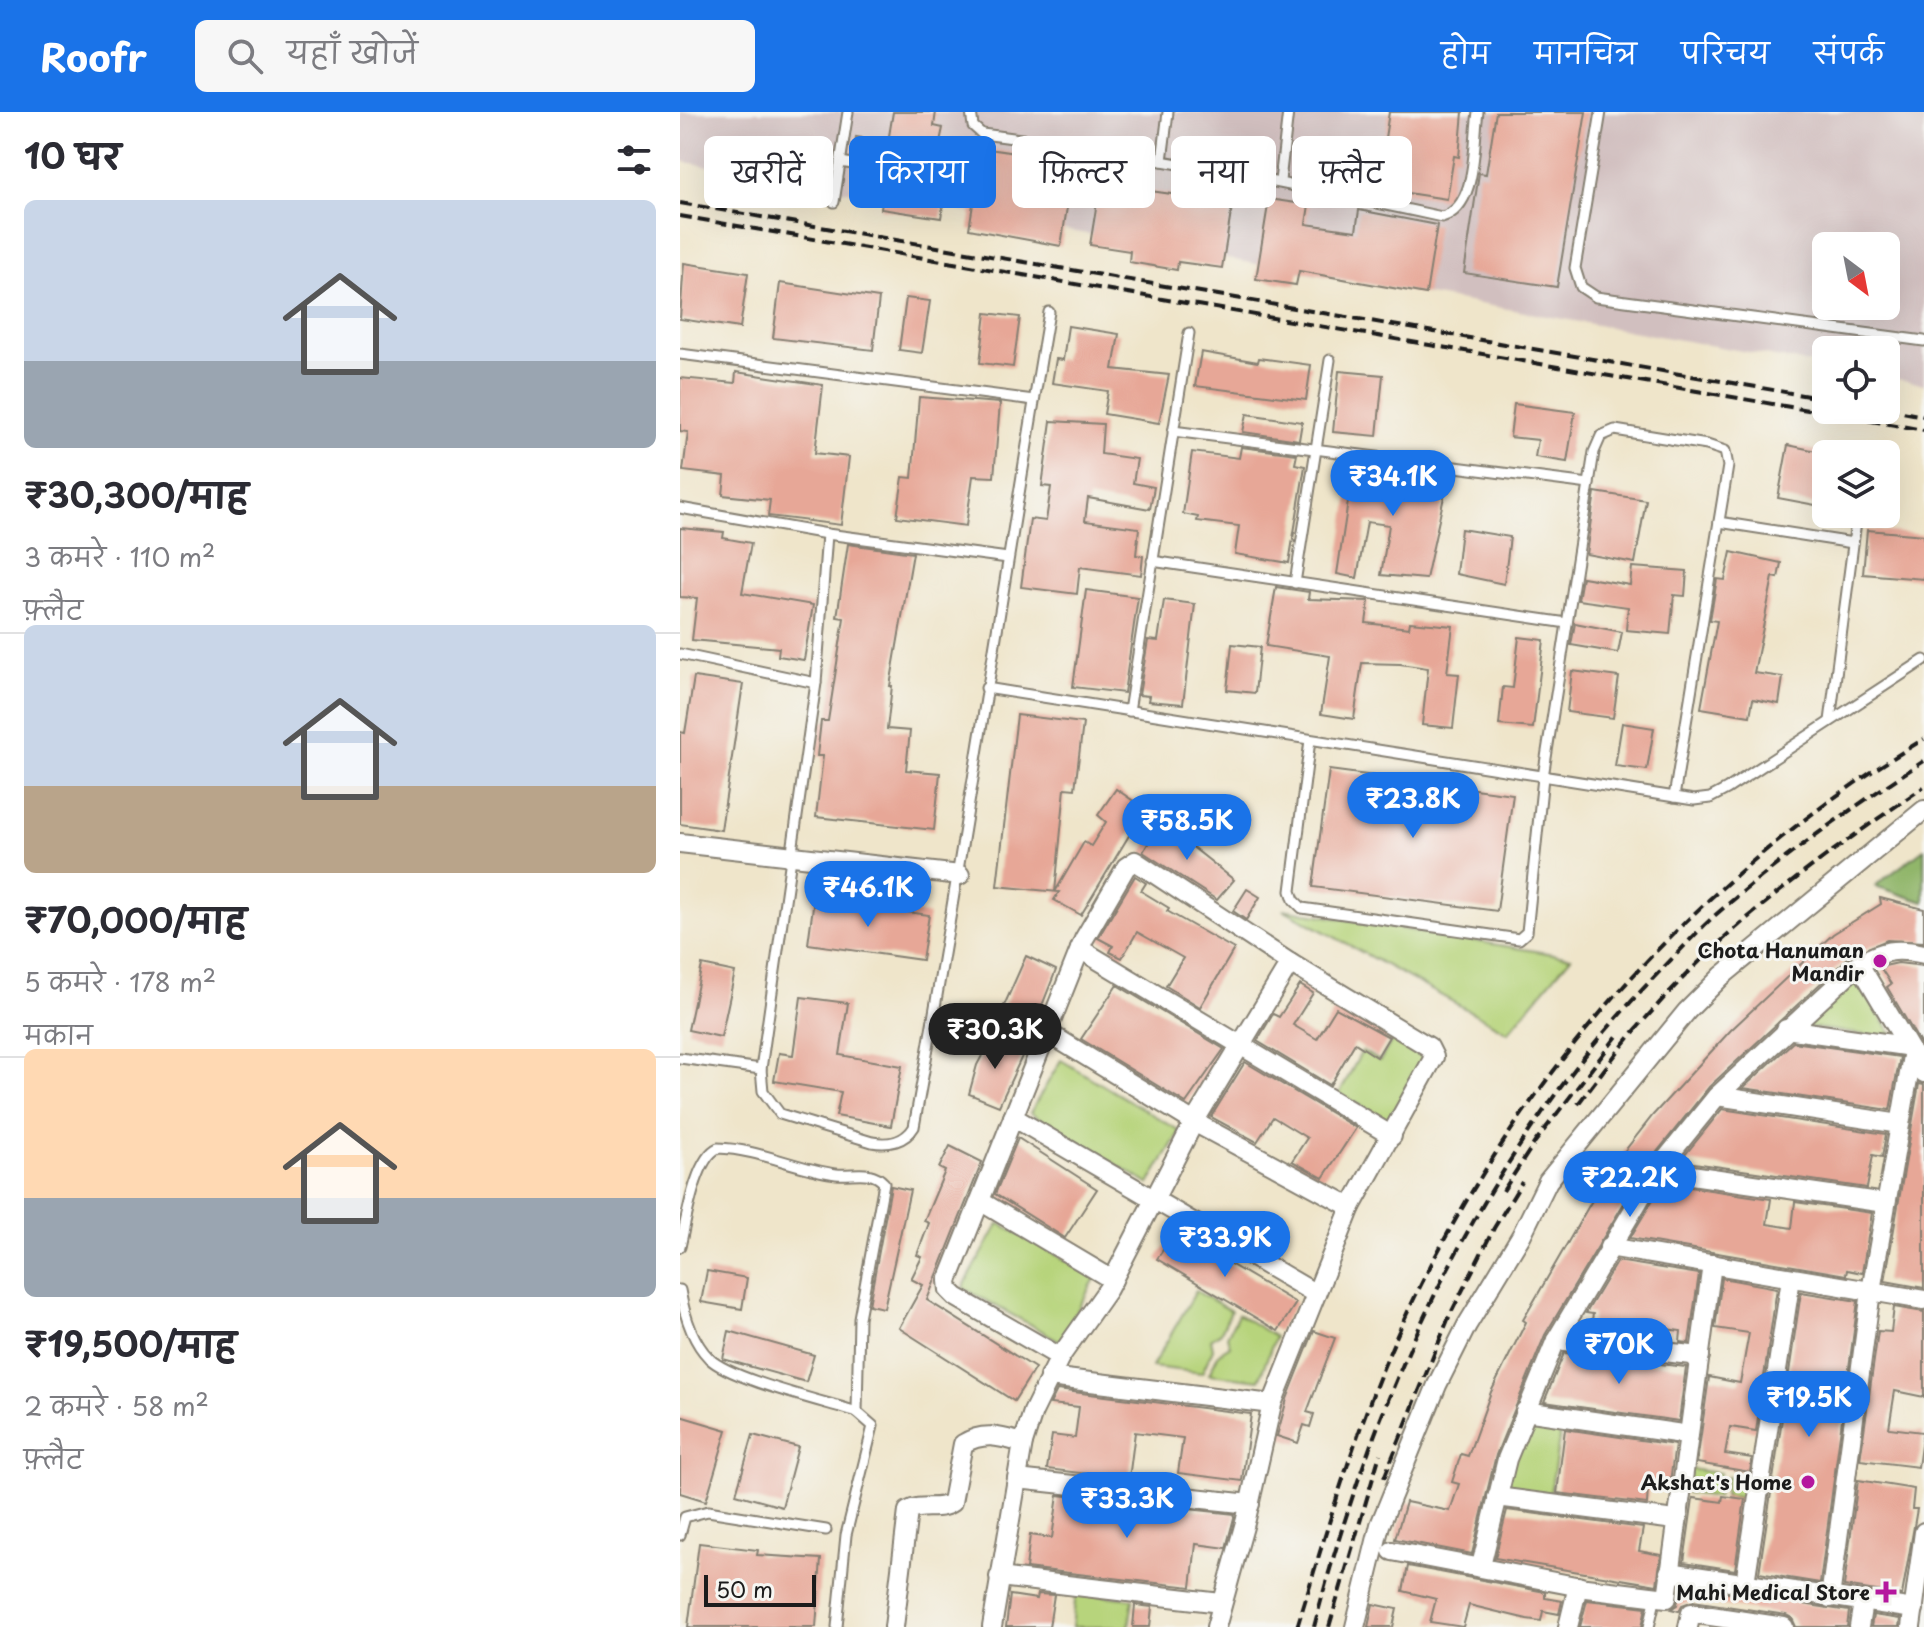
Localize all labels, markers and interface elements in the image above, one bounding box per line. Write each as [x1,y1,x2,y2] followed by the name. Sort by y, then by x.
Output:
[195,20,755,92] search box
[40,28,147,85] text: Roofr
[287,29,418,74] text: यहाँ खोजें
[1441,31,1490,74] text: होम
[1534,31,1637,74] text: मानचित्र
[1681,31,1770,74] text: परिचय
[1814,31,1884,74] text: संपर्क
[223,34,267,78] icon: search
[24,129,121,181] text: 10 घर
[704,136,833,208] chip: खरीदें
[849,136,996,208] chip: किराया
[1012,136,1155,208] chip: फ़िल्टर
[1171,136,1276,208] chip: नया
[1292,136,1412,208] chip: फ़्लैट
[612,138,656,182] icon: filters
[1812,232,1900,320] north arrow
[1812,232,1900,528] map controls
[268,252,412,396] icon: home
[1812,336,1900,424] button: locate
[1812,440,1900,528] button: layers
[1328,450,1458,518] pin: ₹34.1K
[1349,456,1438,495] text: ₹34.1K
[24,468,248,520] text: ₹30,300/माह
[24,537,215,576] text: 3 कमरे · 110 m²
[24,590,83,629] text: फ़्लैट
[268,677,412,821] icon: home
[1348,772,1478,840] pin: ₹23.8K
[1365,778,1461,817] text: ₹23.8K
[1122,794,1252,862] pin: ₹58.5K
[1140,800,1234,839] text: ₹58.5K
[803,861,933,929] pin: ₹46.1K
[822,867,914,906] text: ₹46.1K
[24,893,247,945] text: ₹70,000/माह
[1698,935,1865,988] place label: Chota Hanuman Mandir
[1871,952,1889,970] marker: Chota Hanuman Mandir
[24,962,216,1001] text: 5 कमरे · 178 m²
[930,1003,1060,1071] pin: ₹30.3K
[946,1009,1044,1048] text: ₹30.3K
[24,1015,93,1054] text: मकान
[268,1101,412,1245] icon: home
[1565,1151,1695,1219] pin: ₹22.2K
[1581,1157,1679,1196] text: ₹22.2K
[1160,1211,1290,1279] pin: ₹33.9K
[1178,1217,1272,1256] text: ₹33.9K
[24,1317,237,1369] text: ₹19,500/माह
[1572,1318,1666,1386] pin: ₹70K
[1584,1324,1654,1363] text: ₹70K
[1744,1371,1874,1439] pin: ₹19.5K
[1766,1377,1852,1416] text: ₹19.5K
[24,1386,209,1425] text: 2 कमरे · 58 m²
[24,1439,83,1478] text: फ़्लैट
[1641,1467,1792,1497] place label: Akshat's Home
[1062,1472,1192,1540] pin: ₹33.3K
[1799,1473,1817,1491] marker: Akshat's Home
[1080,1478,1174,1517] text: ₹33.3K
[704,1571,816,1607] scale bar
[716,1572,773,1605] text: 50 m
[1676,1577,1870,1607] place label: Mahi Medical Store
[1877,1583,1895,1601] marker: Mahi Medical Store

